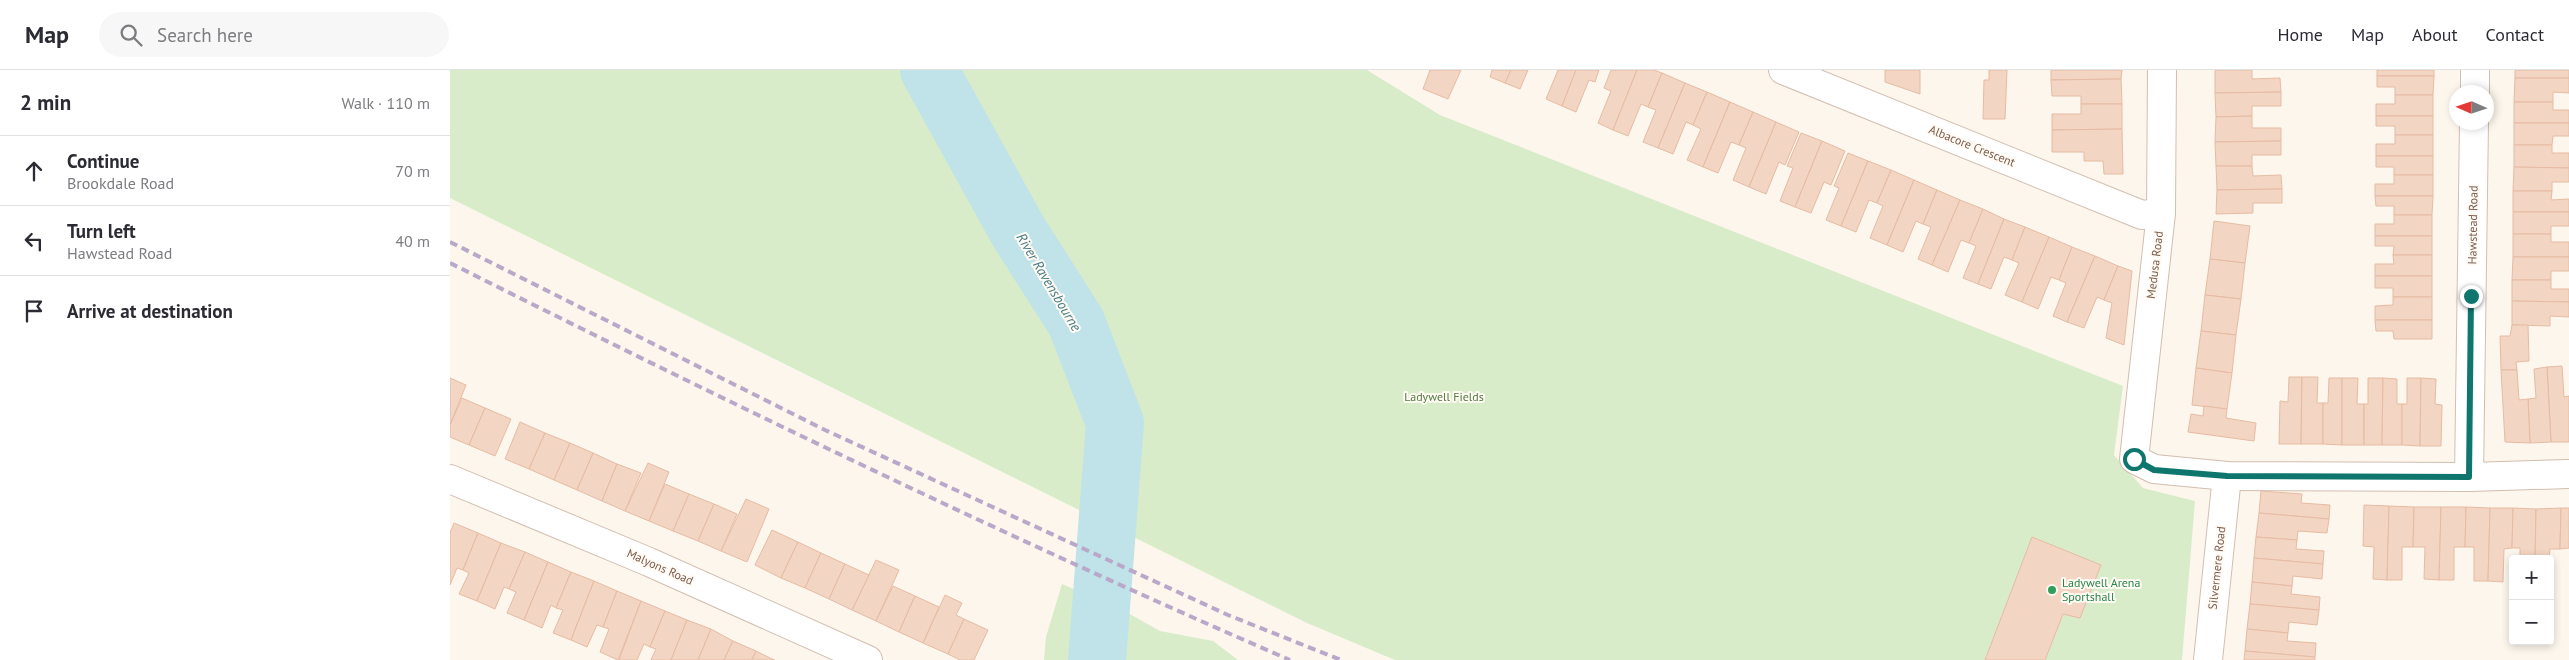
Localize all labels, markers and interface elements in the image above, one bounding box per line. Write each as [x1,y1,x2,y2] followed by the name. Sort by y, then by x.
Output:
[99,12,449,57] search box
[25,19,69,50] text: Map
[117,21,145,49] icon: search
[157,23,253,47] text: Search here
[2277,23,2323,46] text: Home
[2351,23,2384,46] text: Map
[2412,23,2458,46] text: About
[2486,23,2544,46] text: Contact
[2449,85,2494,130] north arrow
[20,89,71,116] text: 2 min
[341,93,430,113] text: Walk · 110 m
[1927,121,2017,170] street label: Albacore Crescent
[67,149,139,173] text: Continue
[20,157,48,185] icon: ahead
[395,161,430,181] text: 70 m
[67,173,174,193] text: Brookdale Road
[2464,185,2481,265] street label: Hawstead Road
[67,219,136,243] text: Turn left
[20,227,48,255] icon: left
[1013,230,1086,335] water label: River Ravensbourne
[2143,230,2166,300] street label: Medusa Road
[395,231,430,251] text: 40 m
[67,243,172,263] text: Hawstead Road
[2460,285,2483,308] route end
[20,297,48,325] icon: arrive
[67,299,233,323] text: Arrive at destination
[1404,389,1484,404] park label: Ladywell Fields
[2123,448,2146,471] route start
[2205,526,2228,610] street label: Silvermere Road
[625,545,696,588] street label: Malyons Road
[2509,555,2554,645] map controls
[2509,555,2554,600] button: +
[2062,575,2140,604] place label: Ladywell Arena Sportshall
[2046,584,2058,596] marker: Ladywell Arena Sportshall
[2509,600,2554,645] button: −

